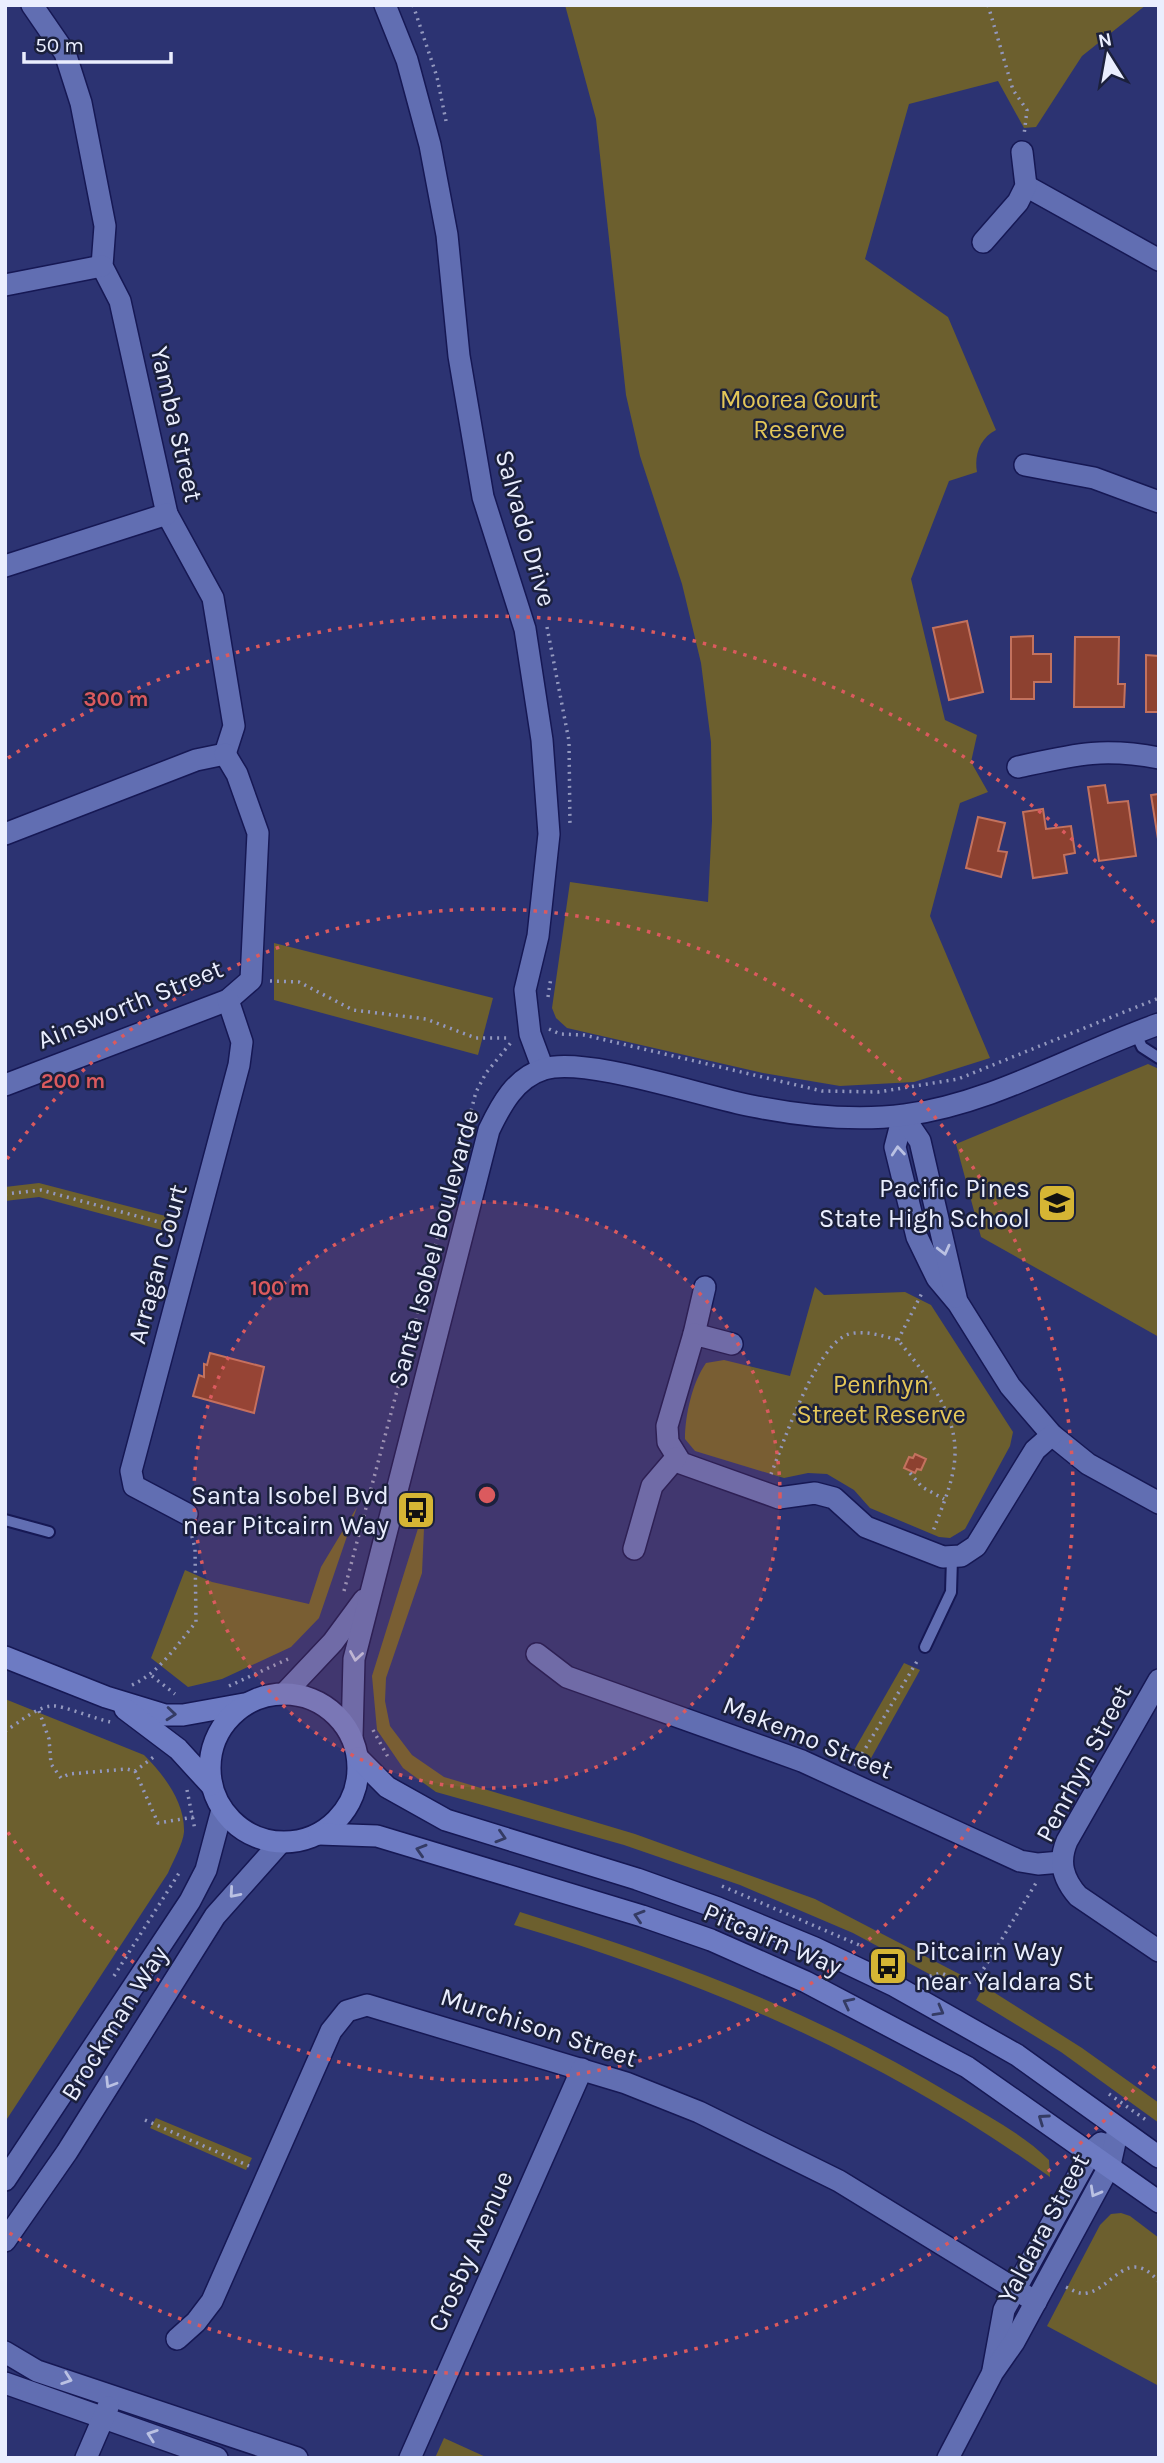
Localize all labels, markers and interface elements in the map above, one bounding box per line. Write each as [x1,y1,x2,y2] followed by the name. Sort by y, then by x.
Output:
[24,21,172,65] scale bar
[1073,21,1143,91] north arrow
[1096,28,1114,52] text: N
[35,33,84,57] text: 50 m
[144,343,210,505] street label: Yamba Street
[720,384,879,445] park label: Moorea Court Reserve
[488,446,563,610] street label: Salvado Drive
[84,687,148,711] text: 300 m
[33,953,228,1056] street label: Ainsworth Street
[41,1069,105,1093] text: 200 m
[382,1106,485,1390] street label: Santa Isobel Boulevarde
[891,1145,906,1156] one-way arrow
[819,1173,1030,1234] place label: Pacific Pines State High School
[121,1181,194,1347] street label: Arragan Court
[1036,1182,1078,1224] school or university icon: Pacific Pines State High School
[936,1243,950,1255] one-way arrow
[250,1276,310,1300] text: 100 m
[796,1369,966,1430] park label: Penrhyn Street Reserve
[183,1480,389,1541] place label: Santa Isobel Bvd near Pitcairn Way
[475,1483,499,1507] centre of rings
[395,1489,437,1531] bus stop icon: Santa Isobel Bvd near Pitcairn Way
[348,1650,363,1662] one-way arrow
[1029,1679,1138,1847] street label: Penrhyn Street
[718,1689,897,1786] street label: Makemo Street
[166,1706,177,1721] one-way arrow
[495,1829,507,1844] one-way arrow
[415,1844,427,1858] one-way arrow
[230,1885,242,1898] one-way arrow
[699,1896,847,1983] street label: Pitcairn Way
[633,1909,645,1924] one-way arrow
[915,1936,1094,1997] place label: Pitcairn Way near Yaldara St
[54,1940,175,2107] street label: Brockman Way
[867,1945,909,1987] bus stop icon: Pitcairn Way near Yaldara St
[437,1981,641,2074] street label: Murchison Street
[843,1997,855,2011] one-way arrow
[932,2003,945,2016] one-way arrow
[105,2076,118,2089] one-way arrow
[1038,2114,1051,2127] one-way arrow
[991,2148,1096,2308] street label: Yaldara Street
[421,2166,520,2336] street label: Crosby Avenue
[1090,2185,1103,2198] one-way arrow
[60,2371,72,2385] one-way arrow
[147,2429,159,2443] one-way arrow

